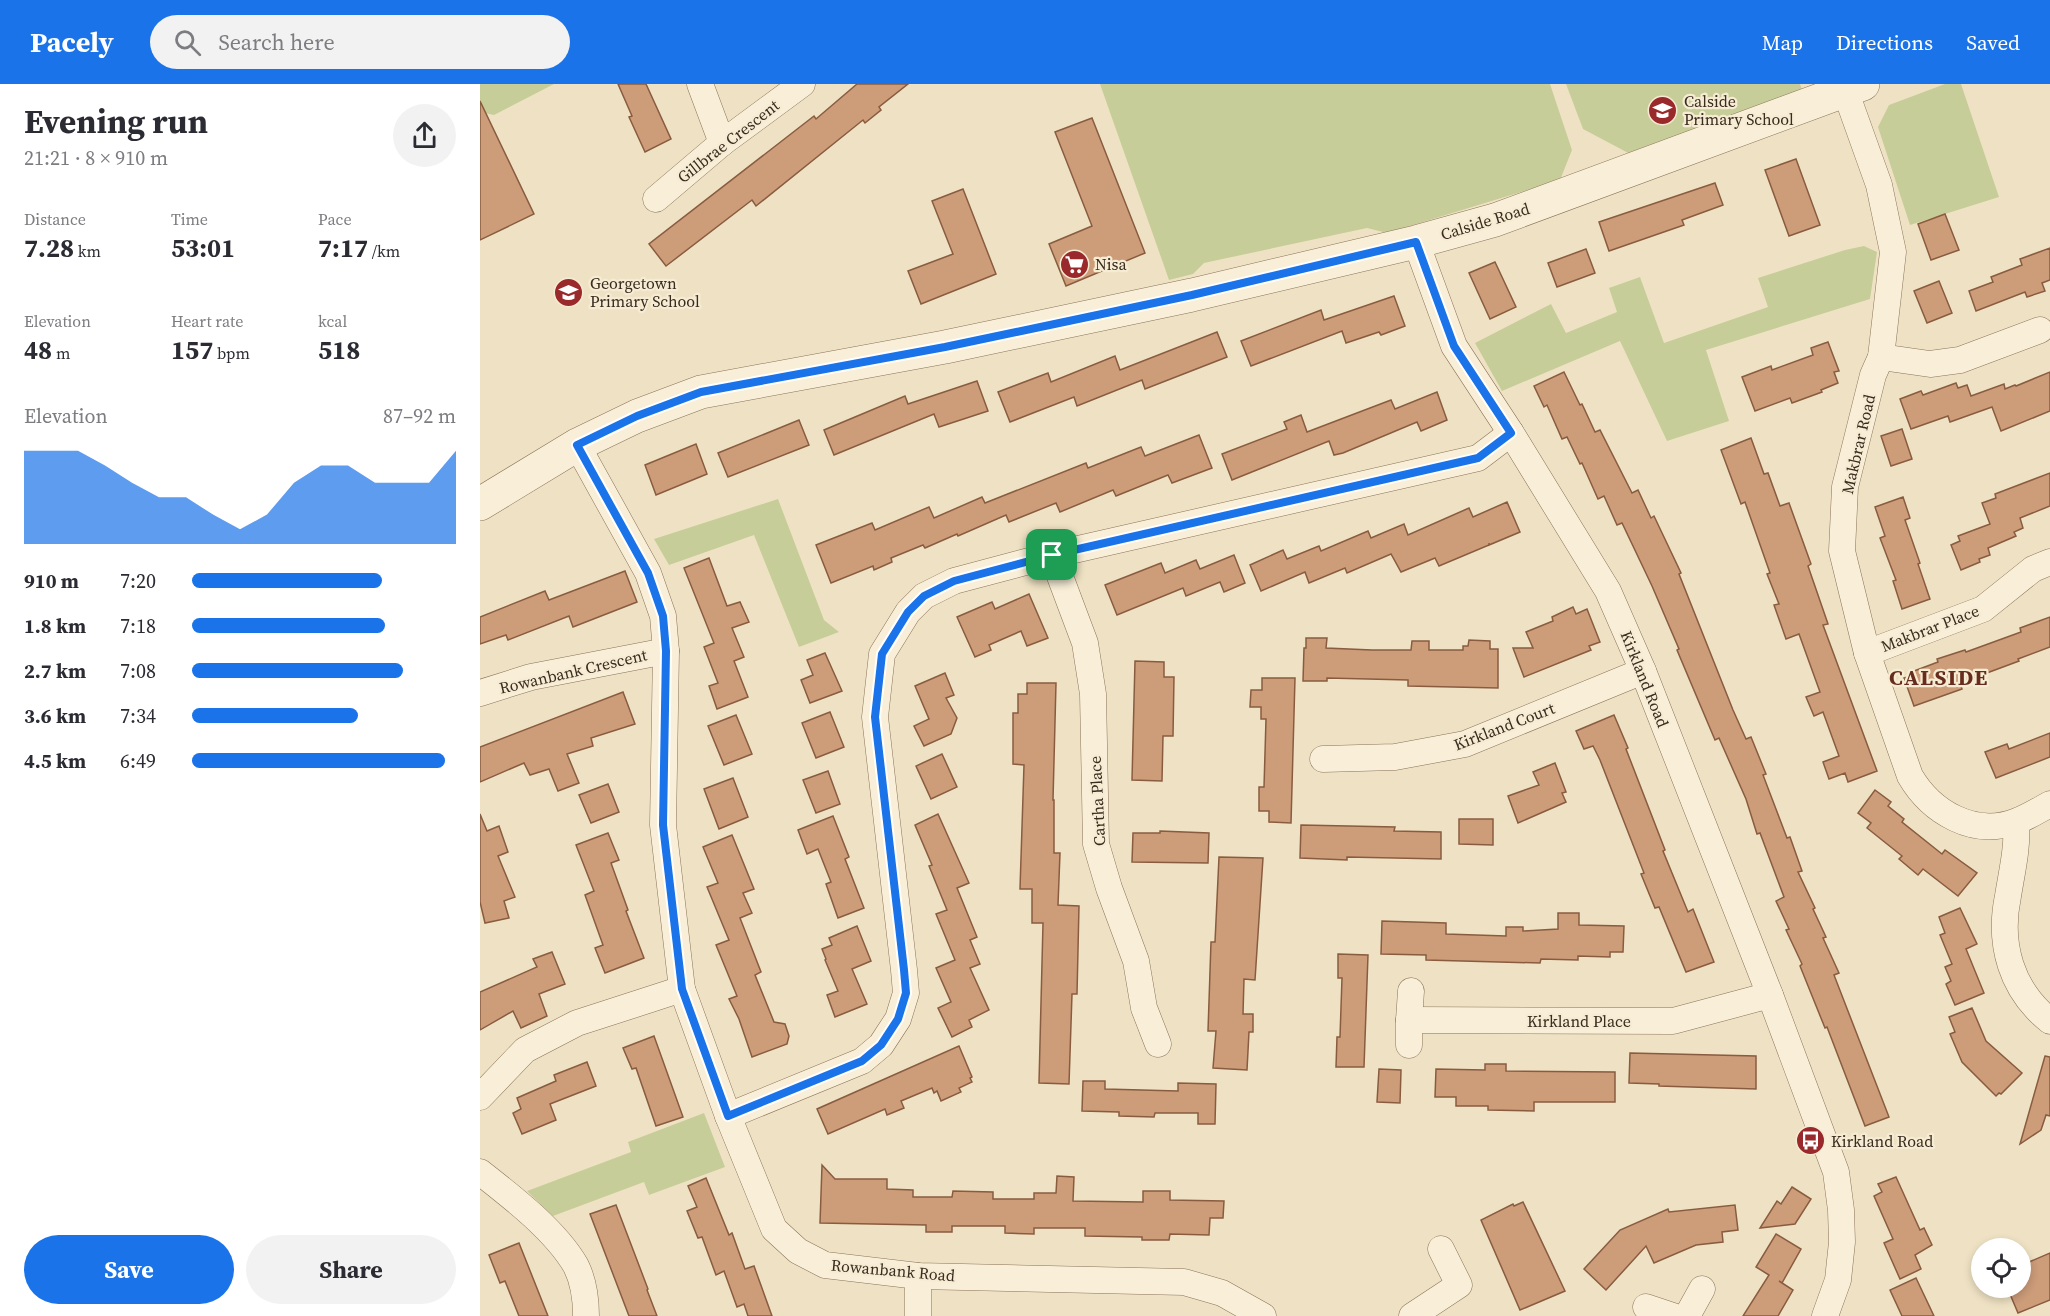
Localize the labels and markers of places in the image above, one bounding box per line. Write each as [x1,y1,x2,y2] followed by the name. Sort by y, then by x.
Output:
[1684,90,1794,130] place label: Calside Primary School
[1647,94,1679,126] school or university icon: Calside Primary School
[1058,248,1090,280] supermarket icon: Nisa
[1095,253,1127,275] place label: Nisa
[590,272,700,312] place label: Georgetown Primary School
[553,276,585,308] school or university icon: Georgetown Primary School
[1026,529,1077,580] pin
[1794,1125,1826,1157] bus stop icon: Kirkland Road
[1831,1130,1933,1152] place label: Kirkland Road

